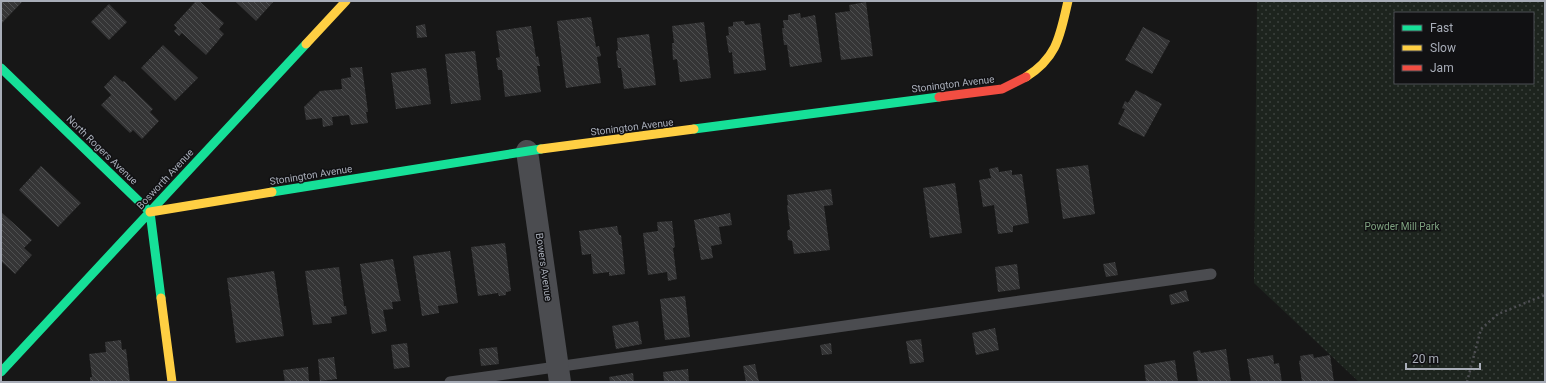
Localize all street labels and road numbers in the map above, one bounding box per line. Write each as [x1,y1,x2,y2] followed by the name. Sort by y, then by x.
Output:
[911,73,995,95] street label: Stonington Avenue
[64,113,140,187] street label: North Rogers Avenue
[590,116,674,138] street label: Stonington Avenue
[134,147,196,211] street label: Bosworth Avenue
[269,163,353,187] street label: Stonington Avenue
[534,232,554,302] street label: Bowers Avenue

